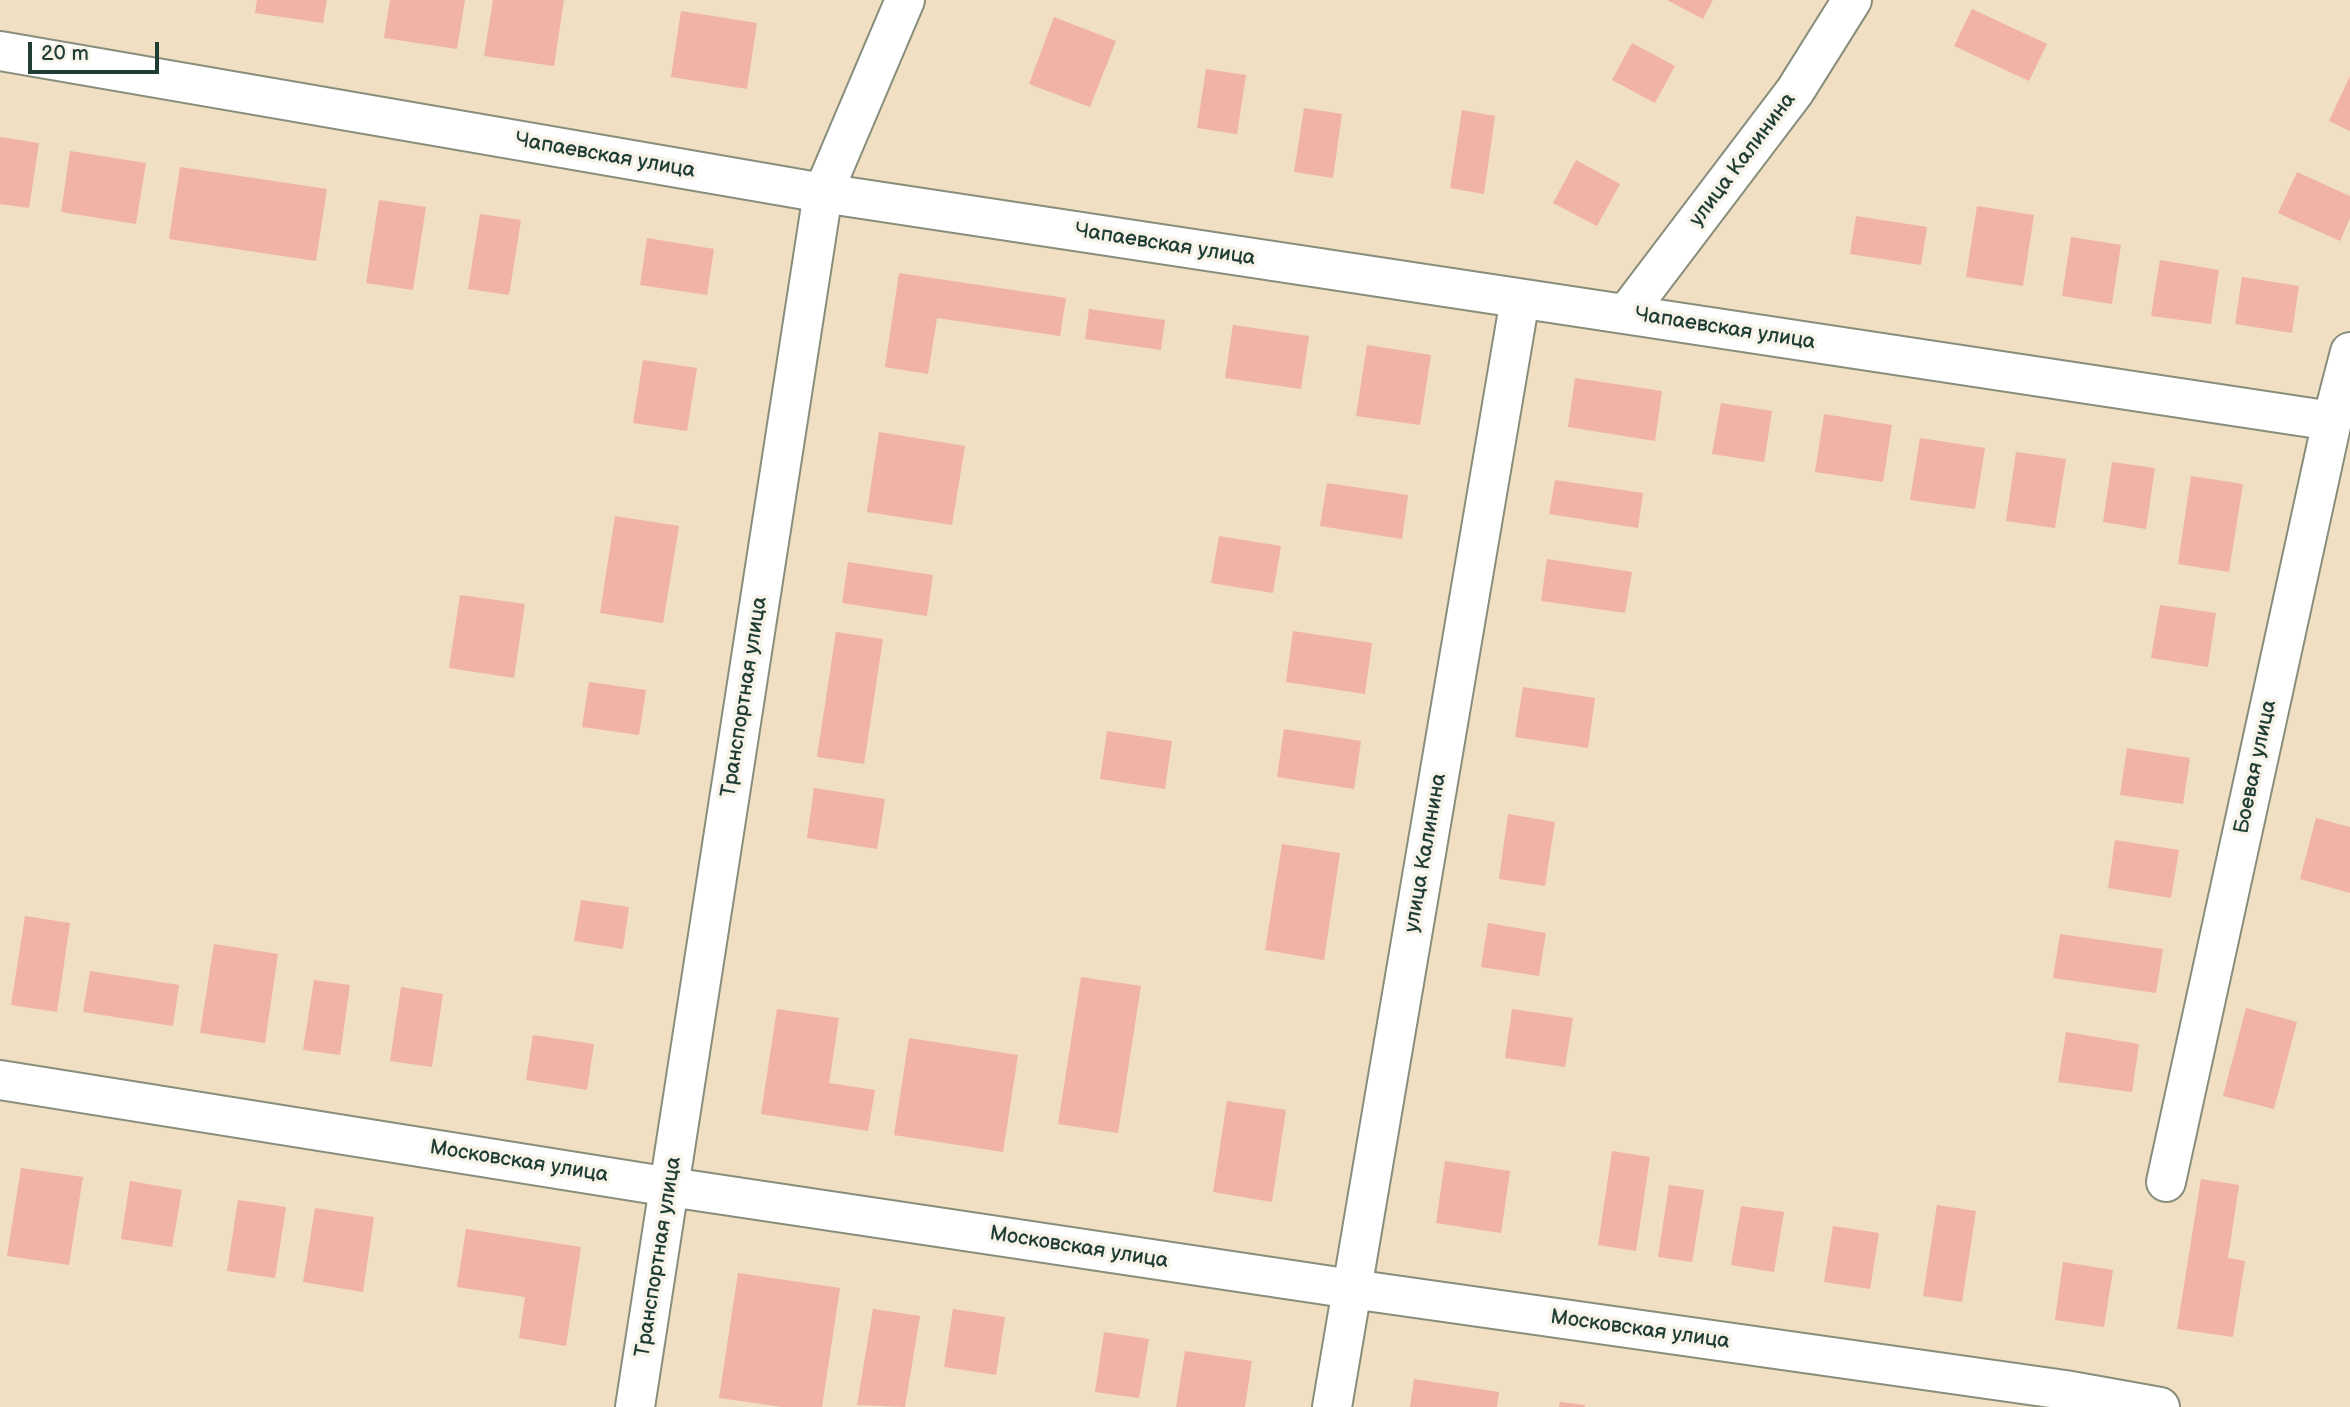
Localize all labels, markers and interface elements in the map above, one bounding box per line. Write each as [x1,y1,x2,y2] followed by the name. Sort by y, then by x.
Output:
[32,28,163,72] scale bar
[41,41,89,66] text: 20 m
[1684,88,1802,232] street label: улица Калинина
[513,128,697,184] street label: Чапаевская улица
[1073,218,1257,272] street label: Чапаевская улица
[1633,302,1817,356] street label: Чапаевская улица
[717,595,773,799] street label: Транспортная улица
[2230,698,2282,836] street label: Боевая улица
[1400,771,1452,935] street label: улица Калинина
[428,1135,610,1189] street label: Московская улица
[631,1155,687,1359] street label: Транспортная улица
[988,1221,1170,1275] street label: Московская улица
[1549,1305,1731,1355] street label: Московская улица

